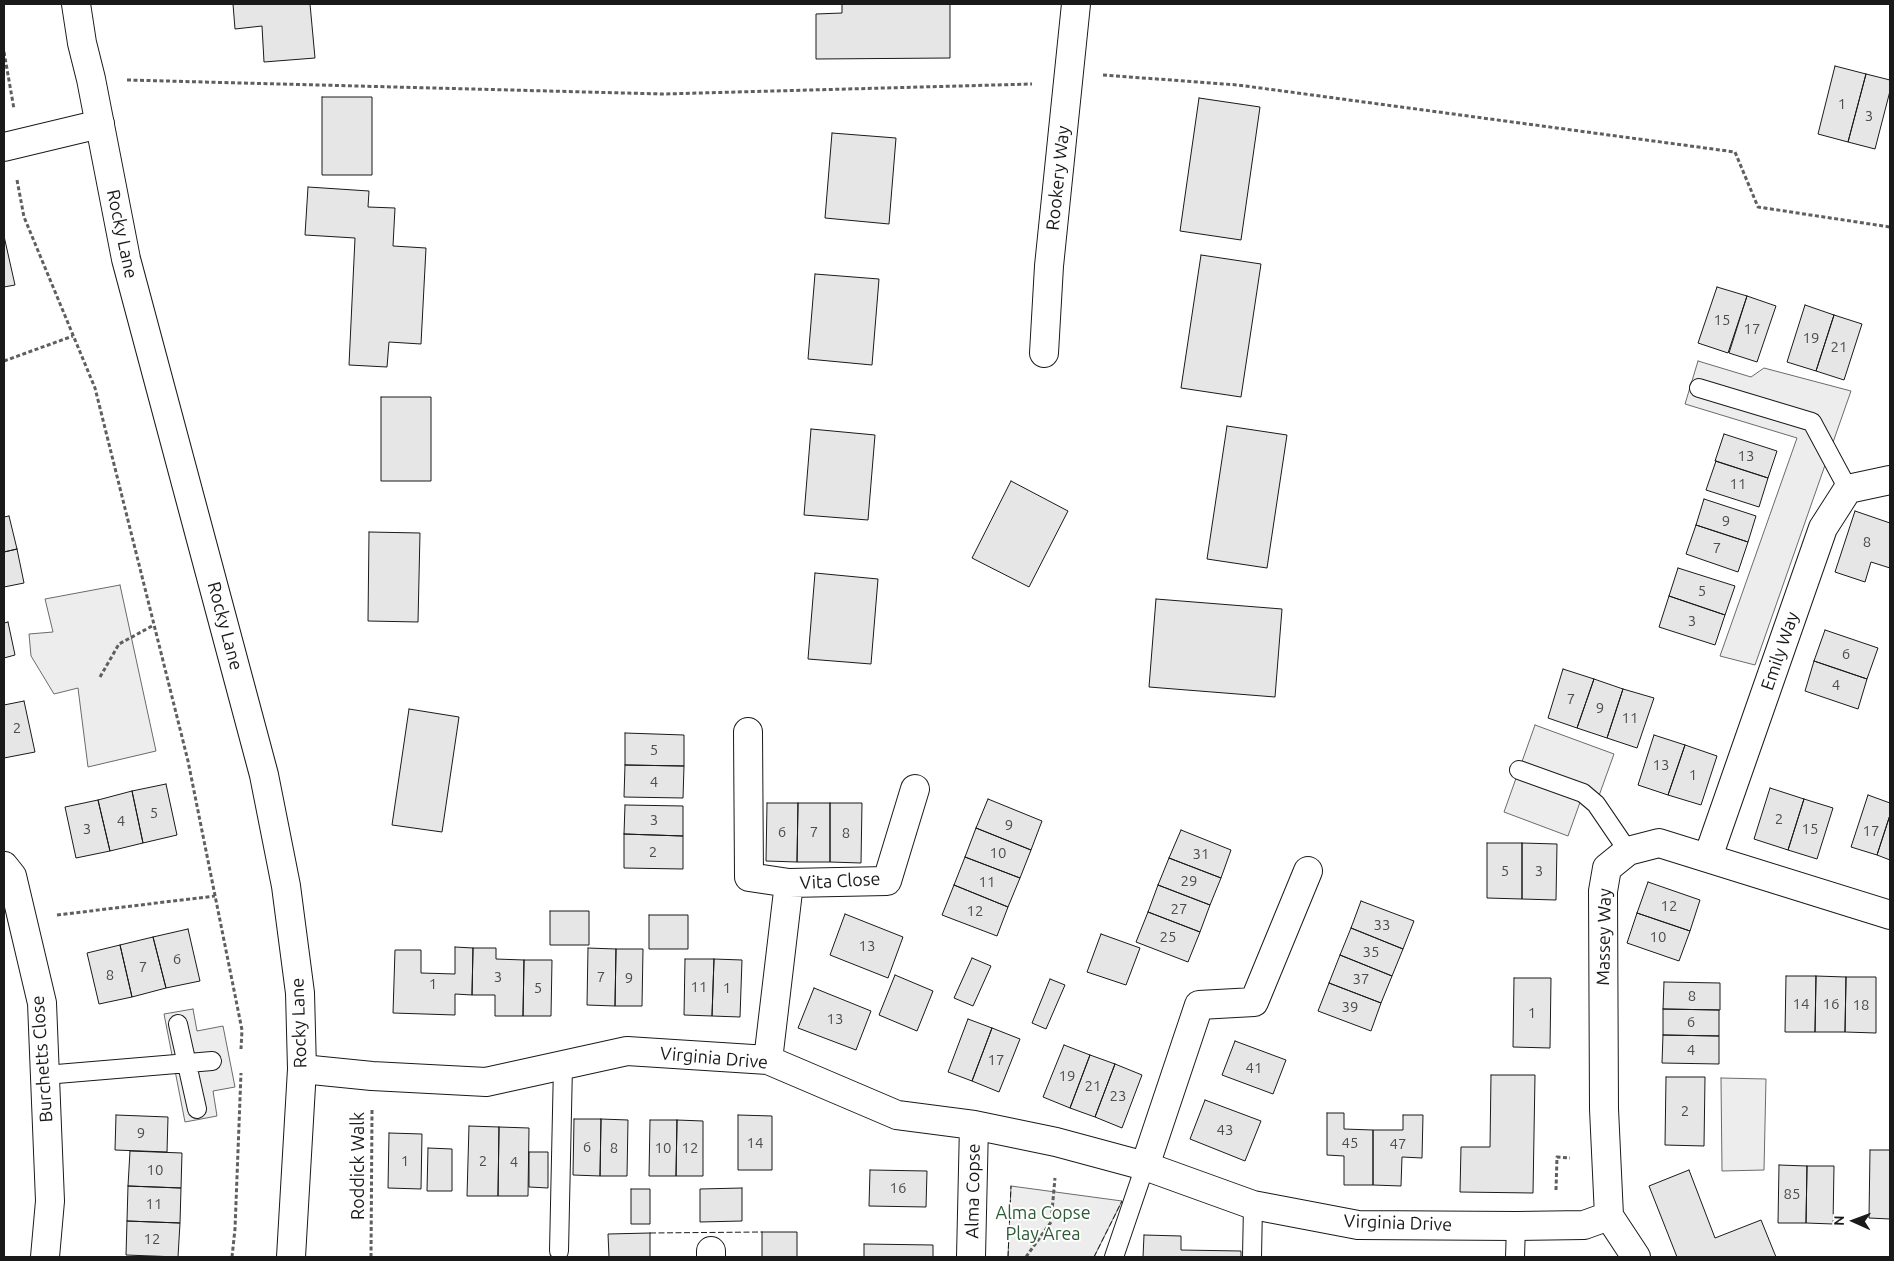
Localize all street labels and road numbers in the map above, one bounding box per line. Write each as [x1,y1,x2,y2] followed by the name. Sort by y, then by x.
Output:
[1042,125,1074,231] street label: Rookery Way
[102,187,142,281] street label: Rocky Lane
[203,579,247,673] street label: Rocky Lane
[1756,609,1804,693] street label: Emily Way
[799,868,881,894] street label: Vita Close
[1592,888,1616,986] street label: Massey Way
[287,977,311,1069] street label: Rocky Lane
[27,995,57,1123] street label: Burchetts Close
[659,1043,769,1073] street label: Virginia Drive
[347,1112,369,1220] street label: Roddick Walk
[961,1143,985,1239] street label: Alma Copse
[1343,1210,1453,1236] street label: Virginia Drive

